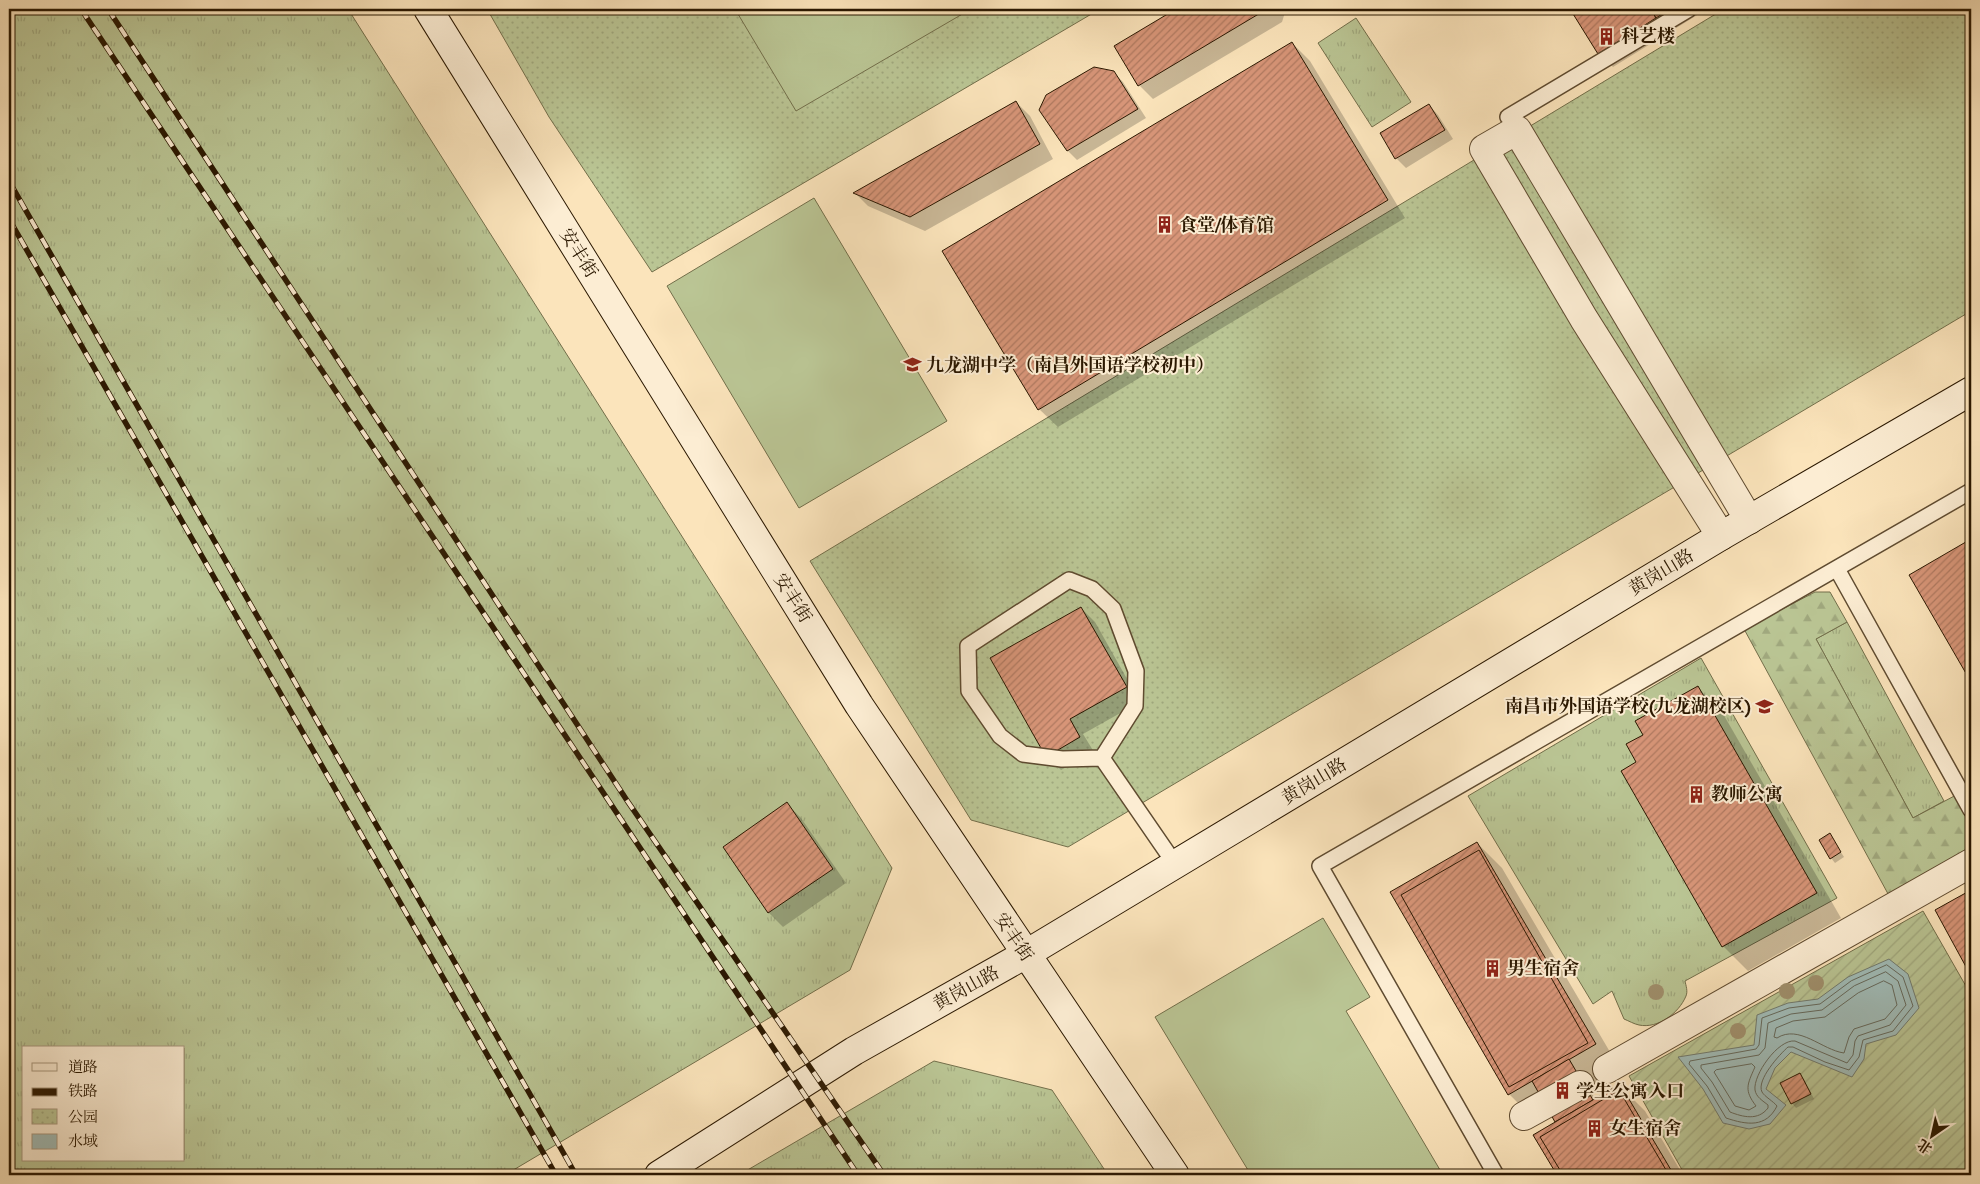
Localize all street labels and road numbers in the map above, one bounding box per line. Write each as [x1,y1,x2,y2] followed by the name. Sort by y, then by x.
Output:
[555,225,602,282] street label: 安丰街
[1625,545,1698,601] street label: 黄岗山路
[769,570,816,627] street label: 安丰街
[1278,754,1351,810] street label: 黄岗山路
[989,909,1037,966] street label: 安丰街
[930,962,1003,1016] street label: 黄岗山路

